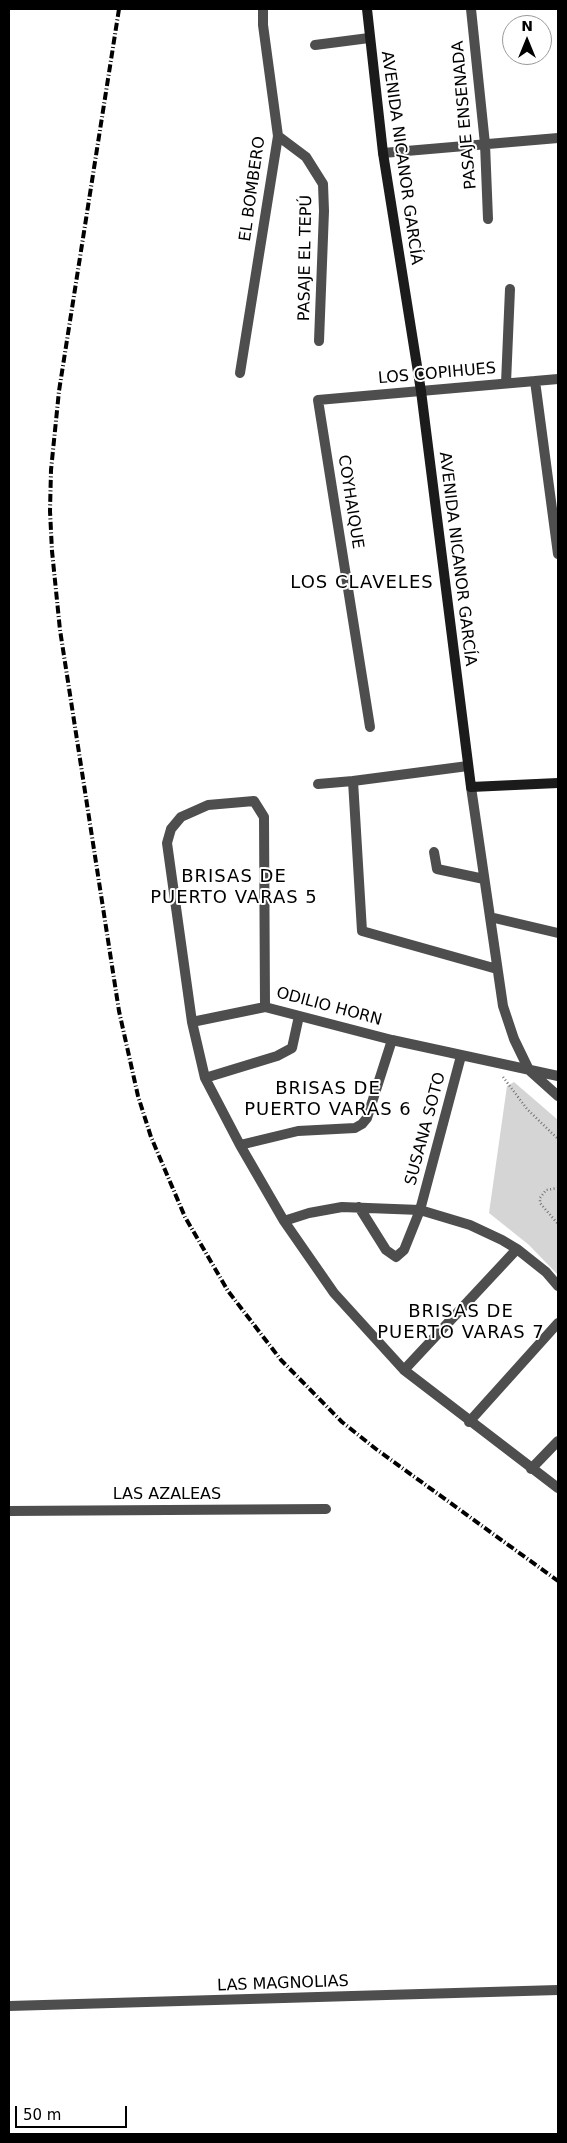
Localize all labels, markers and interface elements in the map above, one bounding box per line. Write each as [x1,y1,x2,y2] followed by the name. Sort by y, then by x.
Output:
[502,15,552,65] north arrow
[521,18,533,34] text: N
[449,40,481,190] street label: PASAJE ENSENADA
[376,50,426,266] street label: AVENIDA NICANOR GARCÍA
[236,135,270,243] street label: EL BOMBERO
[295,195,317,321] street label: PASAJE EL TEPÚ
[377,359,497,389] street label: LOS COPIHUES
[434,451,480,667] street label: AVENIDA NICANOR GARCÍA
[333,454,367,550] street label: COYHAIQUE
[289,572,435,594] district label: LOS CLAVELES
[148,866,320,909] district label: BRISAS DE PUERTO VARAS 5
[274,984,384,1030] street label: ODILIO HORN
[402,1070,450,1188] street label: SUSANA SOTO
[242,1078,414,1120] district label: BRISAS DE PUERTO VARAS 6
[375,1301,547,1344] district label: BRISAS DE PUERTO VARAS 7
[113,1485,221,1505] street label: LAS AZALEAS
[217,1972,349,1996] street label: LAS MAGNOLIAS
[18,2096,130,2128] scale bar
[23,2106,61,2124] text: 50 m

